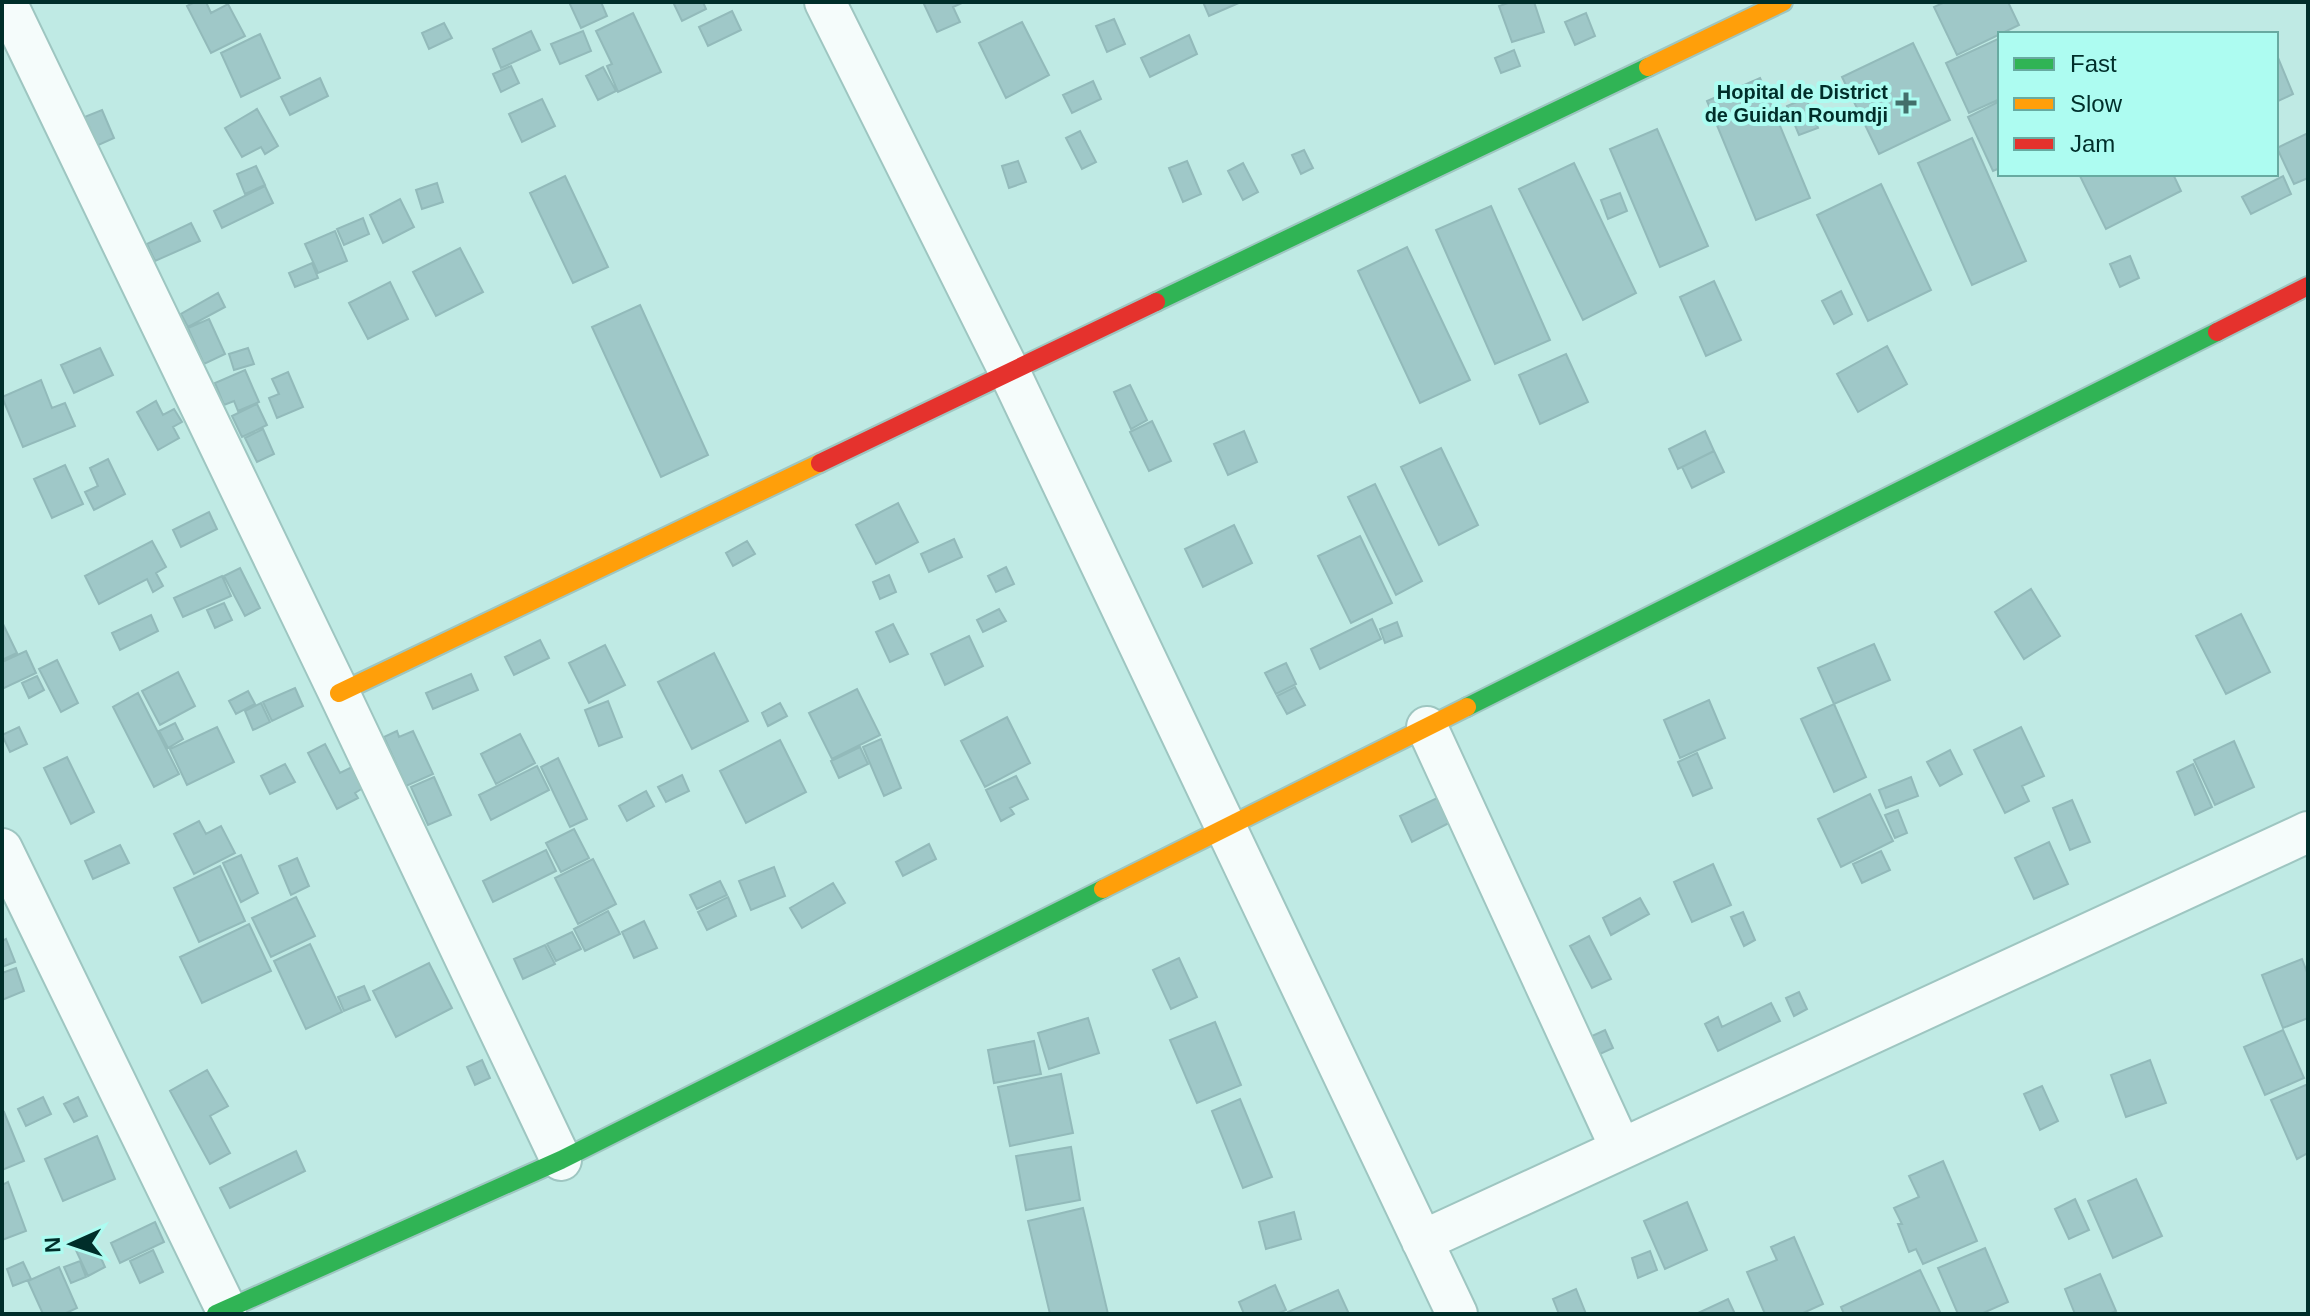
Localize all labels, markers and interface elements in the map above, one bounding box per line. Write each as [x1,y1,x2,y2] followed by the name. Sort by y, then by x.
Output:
[1998,32,2278,176] legend
[2070,50,2117,77] text: Fast
[1705,81,1888,126] place label: Hopital de District de Guidan Roumdji
[2070,90,2123,117] text: Slow
[1895,92,1917,114] marker: Hopital de District de Guidan Roumdji
[2070,130,2115,157] text: Jam
[32,1204,112,1284] north arrow
[40,1236,65,1254] text: N

